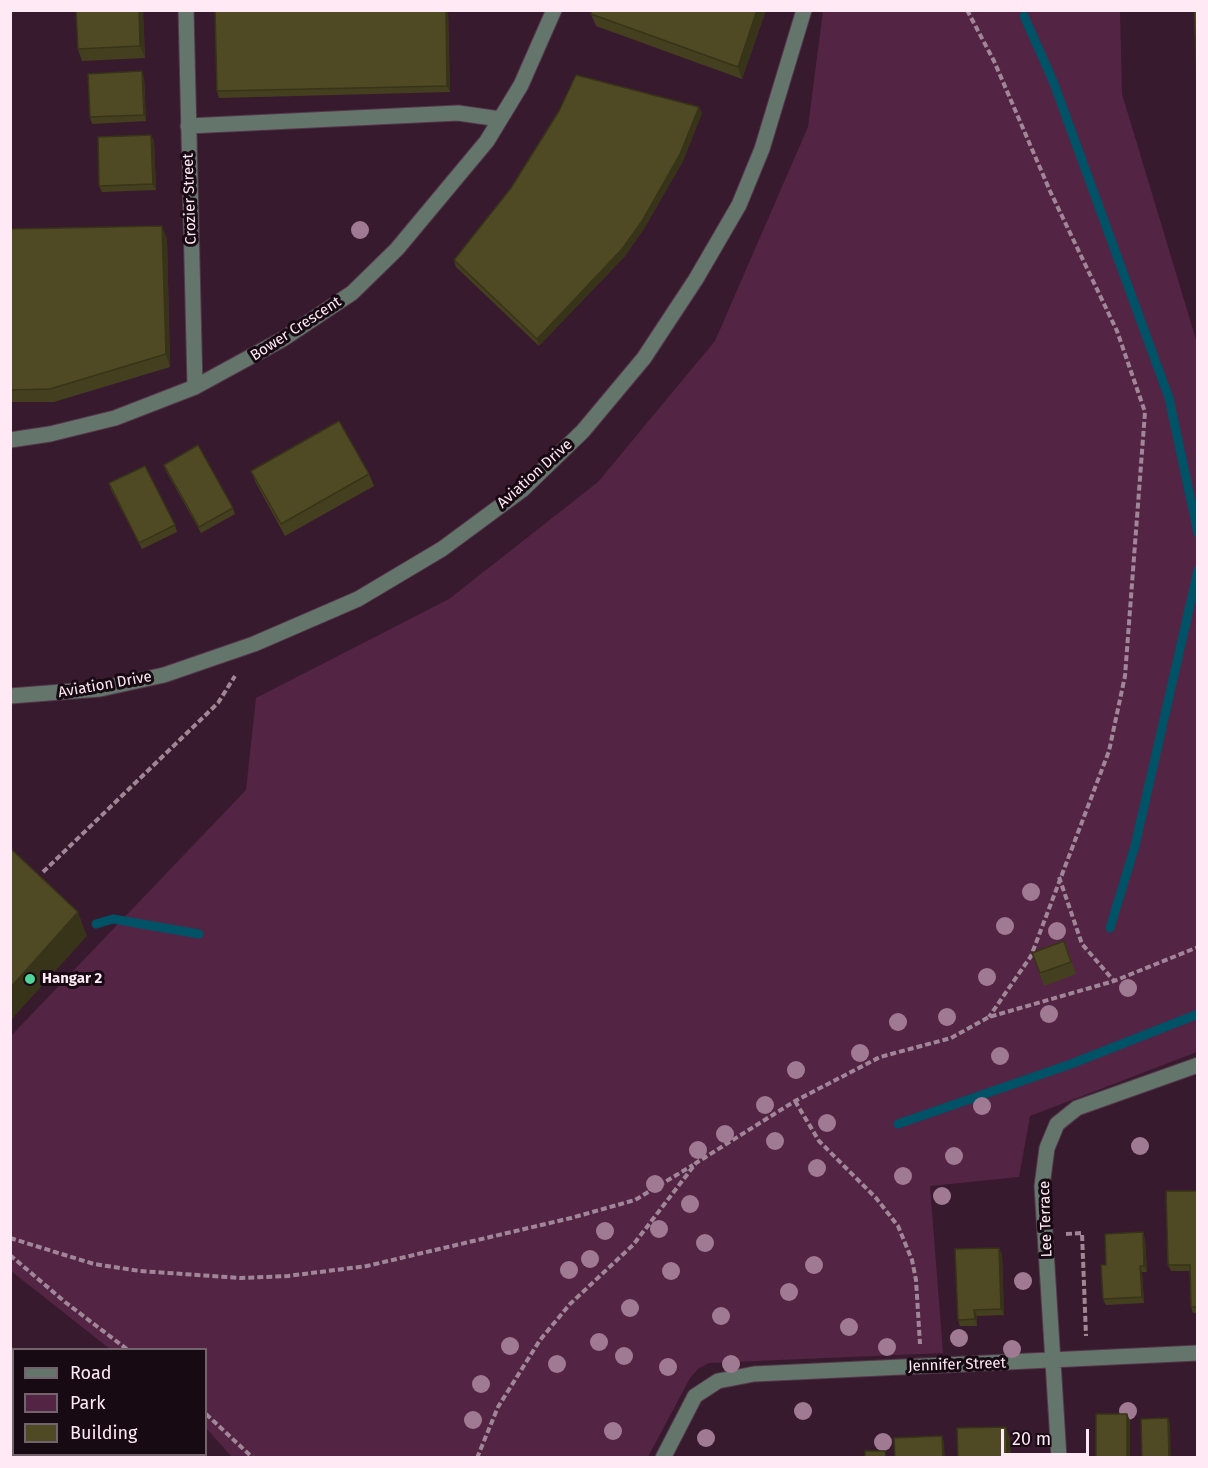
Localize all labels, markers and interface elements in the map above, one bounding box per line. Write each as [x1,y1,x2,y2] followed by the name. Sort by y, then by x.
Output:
[179,153,201,245] street label: Crozier Street
[247,293,345,365] street label: Bower Crescent
[494,436,576,512] street label: Aviation Drive
[57,668,153,702] street label: Aviation Drive
[42,970,102,988] place label: Hangar 2
[23,972,37,986] marker: Hangar 2
[1036,1180,1056,1258] street label: Lee Terrace
[12,1348,207,1456] legend
[908,1354,1006,1376] street label: Jennifer Street
[70,1362,112,1384] text: Road
[70,1392,105,1414] text: Park
[1004,1417,1092,1455] scale bar
[70,1422,137,1444] text: Building
[1012,1428,1051,1450] text: 20 m

